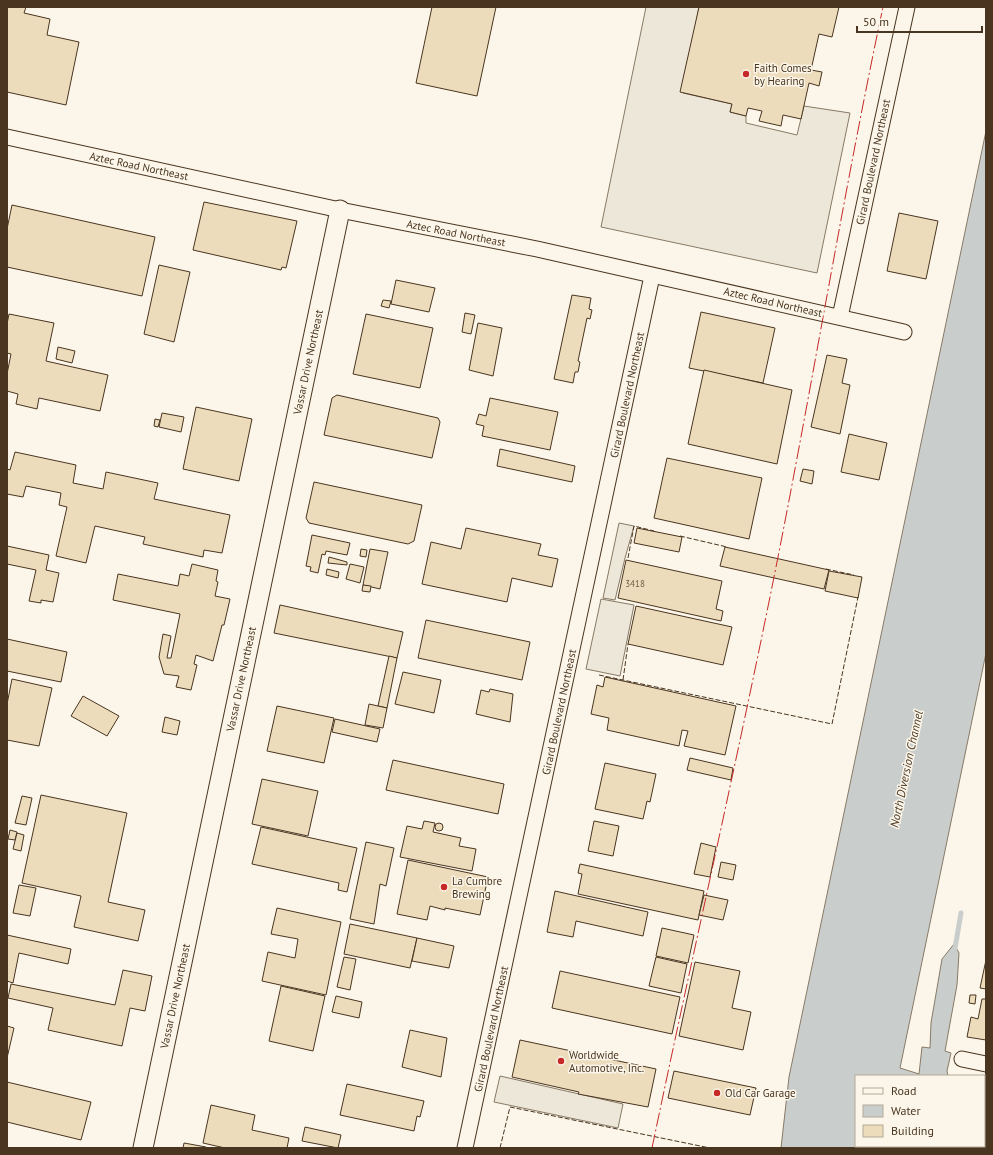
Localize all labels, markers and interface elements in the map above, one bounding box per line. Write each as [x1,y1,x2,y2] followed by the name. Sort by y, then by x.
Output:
[857,8,982,34] scale bar
[863,14,889,29] text: 50 m
[754,61,812,88] place label: Faith Comes by Hearing
[741,69,751,79] marker: Faith Comes by Hearing
[853,98,893,226] street label: Girard Boulevard Northeast
[88,149,190,183] street label: Aztec Road Northeast
[405,217,507,250] street label: Aztec Road Northeast
[722,284,824,320] street label: Aztec Road Northeast
[290,308,326,417] street label: Vassar Drive Northeast
[607,331,647,459] street label: Girard Boulevard Northeast
[625,578,645,589] house number: 3418
[223,625,259,734] street label: Vassar Drive Northeast
[539,648,579,776] street label: Girard Boulevard Northeast
[886,708,926,829] water label: North Diversion Channel
[452,874,502,901] place label: La Cumbre Brewing
[439,882,449,892] marker: La Cumbre Brewing
[157,942,193,1051] street label: Vassar Drive Northeast
[471,965,511,1093] street label: Girard Boulevard Northeast
[569,1048,644,1075] place label: Worldwide Automotive, Inc.
[556,1056,566,1066] marker: Worldwide Automotive, Inc.
[855,1075,985,1147] legend
[891,1083,916,1098] text: Road
[725,1086,796,1100] place label: Old Car Garage
[712,1088,722,1098] marker: Old Car Garage
[891,1103,921,1118] text: Water
[891,1123,934,1138] text: Building

